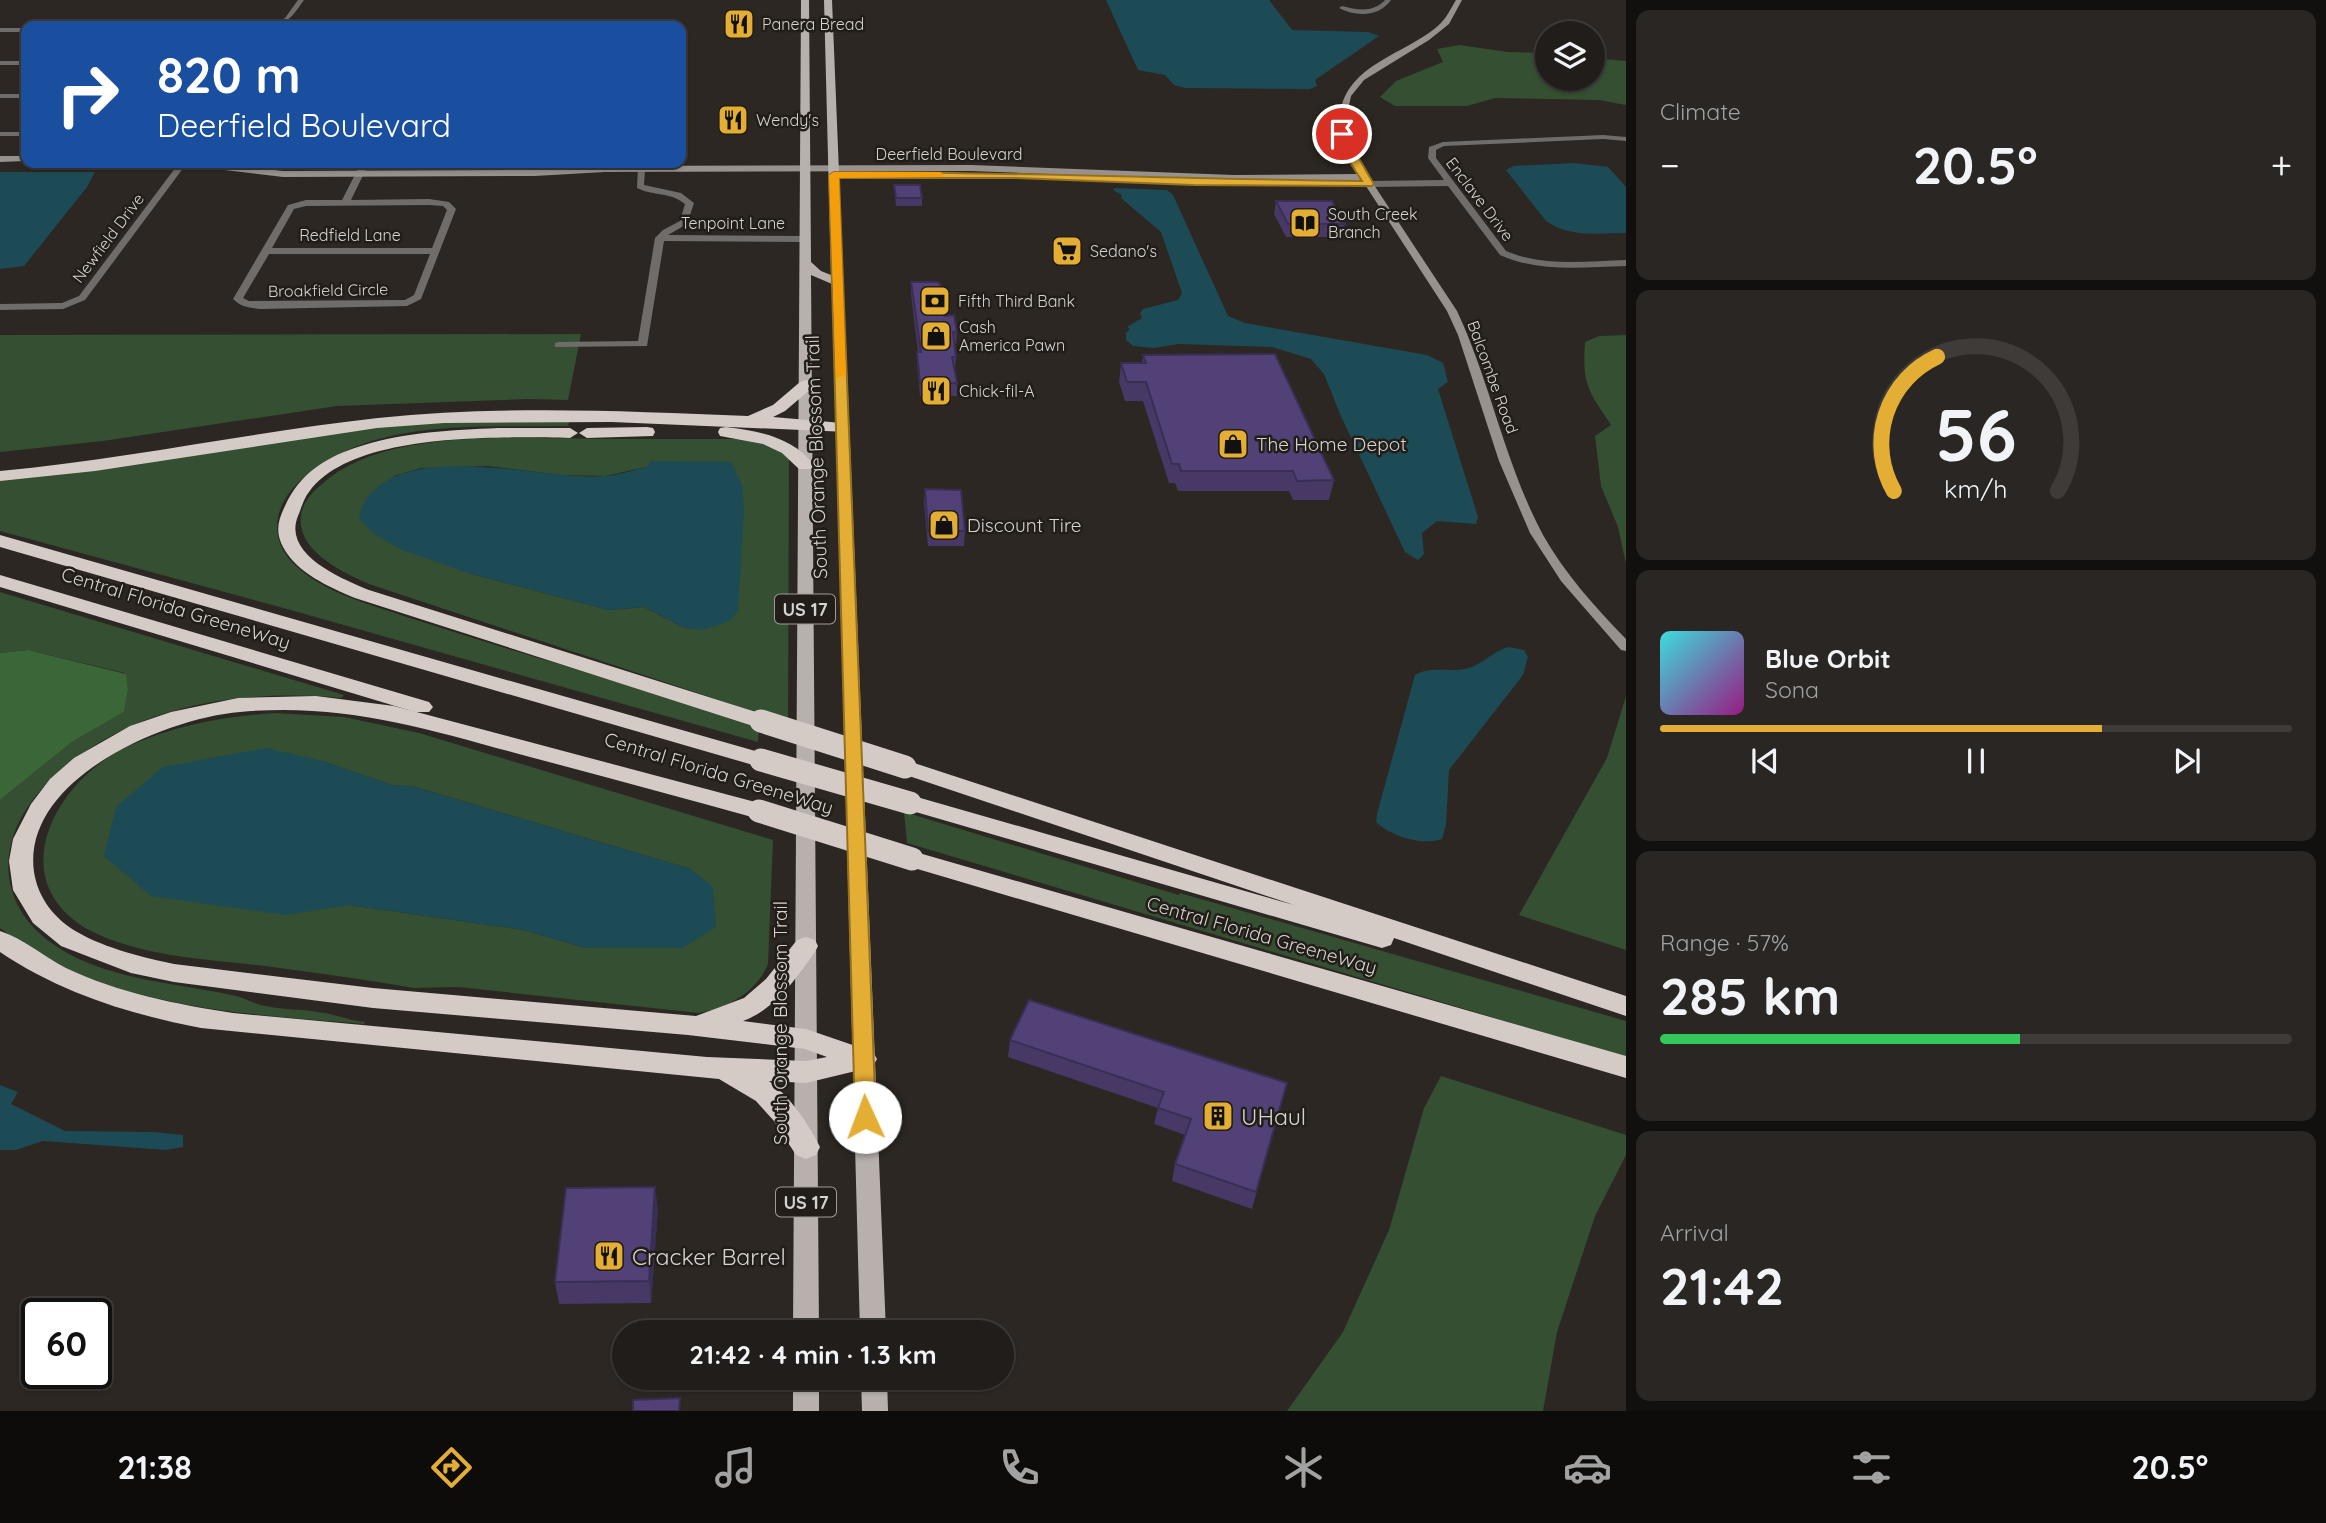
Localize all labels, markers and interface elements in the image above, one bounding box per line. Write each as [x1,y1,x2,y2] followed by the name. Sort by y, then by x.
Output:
[722,7,756,41] restaurant icon: Panera Bread
[762,14,864,34] place label: Panera Bread
[1535,21,1605,91] map controls
[1535,21,1605,91] button: layers
[157,44,301,105] text: 820 m
[42,49,133,140] icon: right
[1660,97,1741,126] text: Climate
[716,103,750,137] restaurant icon: Wendy's
[1312,104,1372,164] pin
[157,105,451,145] text: Deerfield Boulevard
[756,110,819,130] place label: Wendy's
[1323,115,1361,153] icon: arrive
[1913,132,2038,197] text: 20.5°
[1660,141,1680,189] text: −
[2271,141,2292,189] text: +
[876,144,1022,164] street label: Deerfield Boulevard
[1442,153,1518,245] street label: Enclave Drive
[68,189,148,287] street label: Newfield Drive
[1328,204,1418,242] place label: South Creek Branch
[1288,206,1322,240] library icon: South Creek Branch
[681,213,785,233] street label: Tenpoint Lane
[299,225,401,245] street label: Redfield Lane
[1050,234,1084,268] supermarket icon: Sedano's
[1090,241,1157,261] place label: Sedano's
[268,279,388,301] street label: Broakfield Circle
[918,284,952,318] bank icon: Fifth Third Bank
[958,291,1075,311] place label: Fifth Third Bank
[959,317,1065,355] place label: Cash America Pawn
[1463,318,1523,436] street label: Balcombe Road
[919,319,953,353] shop icon: Cash America Pawn
[800,335,832,579] street label: South Orange Blossom Trail
[919,374,953,408] restaurant icon: Chick-fil-A
[959,381,1035,401] place label: Chick-fil-A
[1935,389,2017,480] text: 56
[1216,427,1250,461] shop icon: The Home Depot
[1256,432,1407,456] place label: The Home Depot
[1944,473,2008,504] text: km/h
[927,508,961,542] shop icon: Discount Tire
[967,513,1082,537] place label: Discount Tire
[59,562,293,654] street label: Central Florida GreeneWay
[775,594,835,624] road number: US 17
[1765,642,1891,675] text: Blue Orbit
[1765,675,1819,704] text: Sona
[602,727,836,819] street label: Central Florida GreeneWay
[1746,742,1784,780] icon: previous
[1957,742,1995,780] icon: pause
[2168,742,2206,780] icon: next
[1144,891,1380,979] street label: Central Florida GreeneWay
[768,901,792,1145] street label: South Orange Blossom Trail
[1660,928,1789,957] text: Range · 57%
[1660,963,1840,1028] text: 285 km
[828,1080,902,1154] position arrow
[1201,1099,1235,1133] building icon: UHaul
[1241,1102,1306,1131] place label: UHaul
[776,1188,836,1217] road number: US 17
[1660,1218,1729,1247] text: Arrival
[592,1239,626,1273] restaurant icon: Cracker Barrel
[632,1242,786,1271] place label: Cracker Barrel
[1660,1253,1784,1318] text: 21:42
[21,1298,112,1389] speed limit sign: 60
[689,1338,937,1371] text: 21:42 · 4 min · 1.3 km
[427,1443,476,1492] icon: directions
[711,1443,760,1492] icon: music
[995,1443,1044,1492] icon: phone
[1279,1443,1328,1492] icon: climate
[1563,1443,1612,1492] icon: car
[1847,1443,1896,1492] icon: filters
[118,1447,192,1487] text: 21:38
[2132,1447,2208,1487] text: 20.5°

